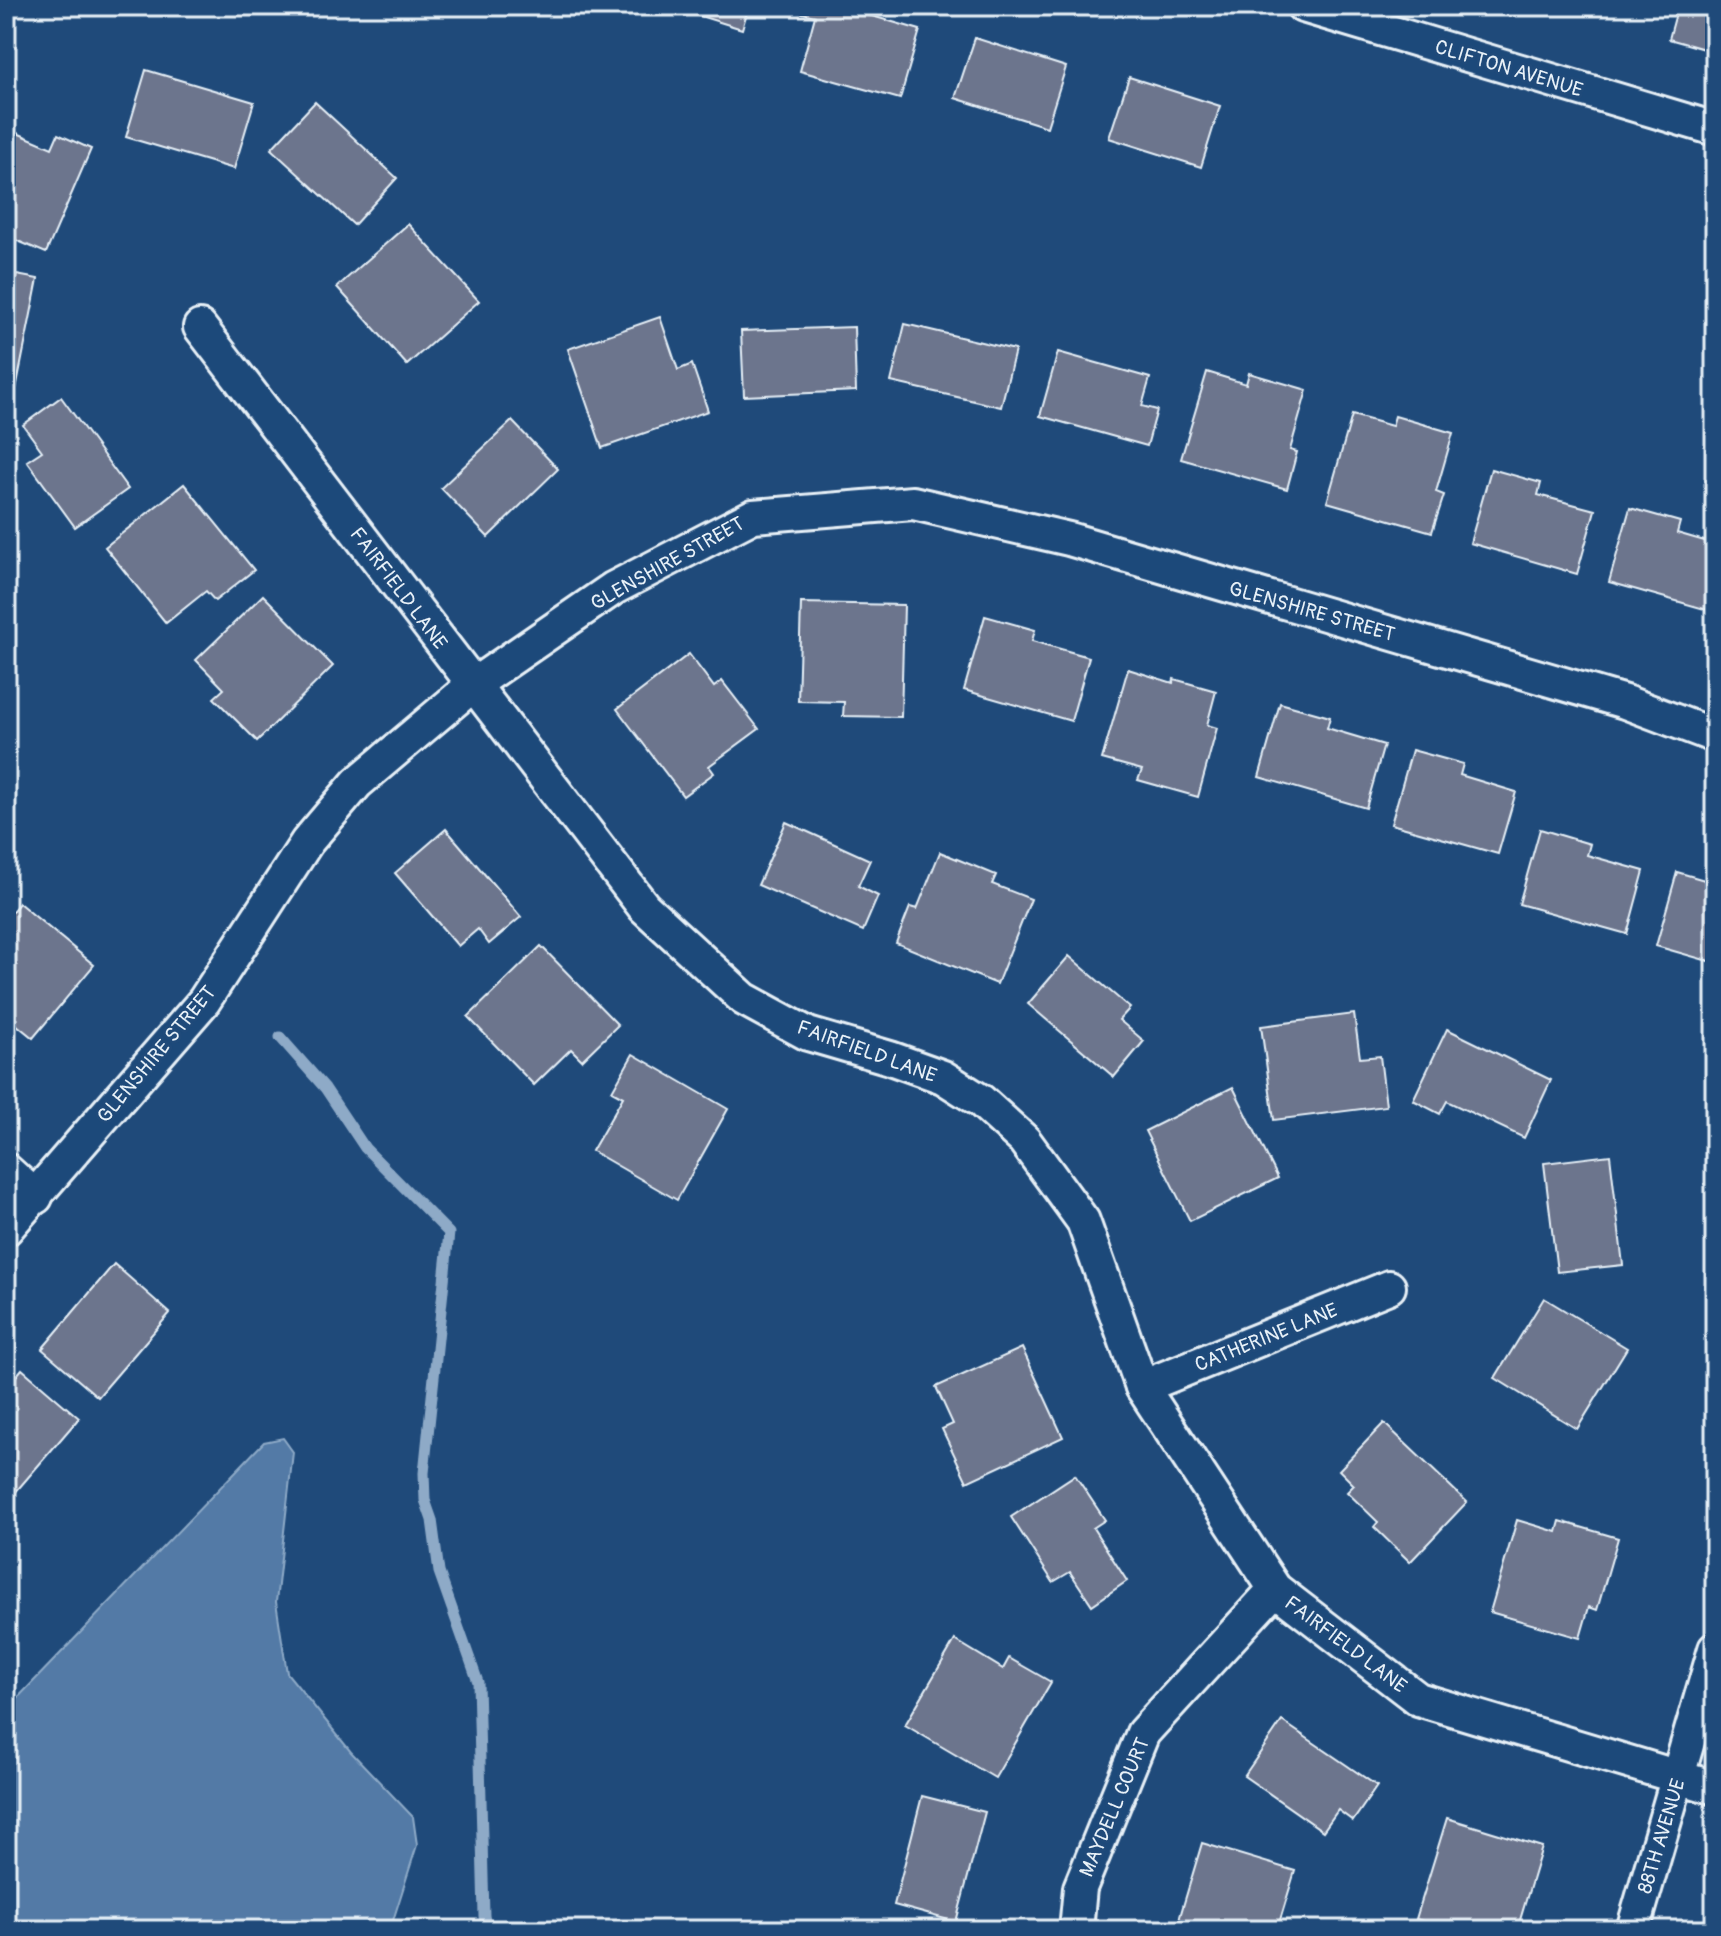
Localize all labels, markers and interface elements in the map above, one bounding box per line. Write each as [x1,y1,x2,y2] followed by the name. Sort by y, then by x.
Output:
[1432,34,1586,103] street label: CLIFTON AVENUE
[586,511,748,616] street label: GLENSHIRE STREET
[344,522,453,654] street label: FAIRFIELD LANE
[1226,576,1398,647] street label: GLENSHIRE STREET
[92,981,221,1128] street label: GLENSHIRE STREET
[794,1015,940,1088] street label: FAIRFIELD LANE
[1191,1297,1341,1377] street label: CATHERINE LANE
[1280,1590,1412,1699] street label: FAIRFIELD LANE
[1074,1734,1155,1881] street label: MAYDELL COURT
[1632,1776,1691,1897] street label: 88TH AVENUE

